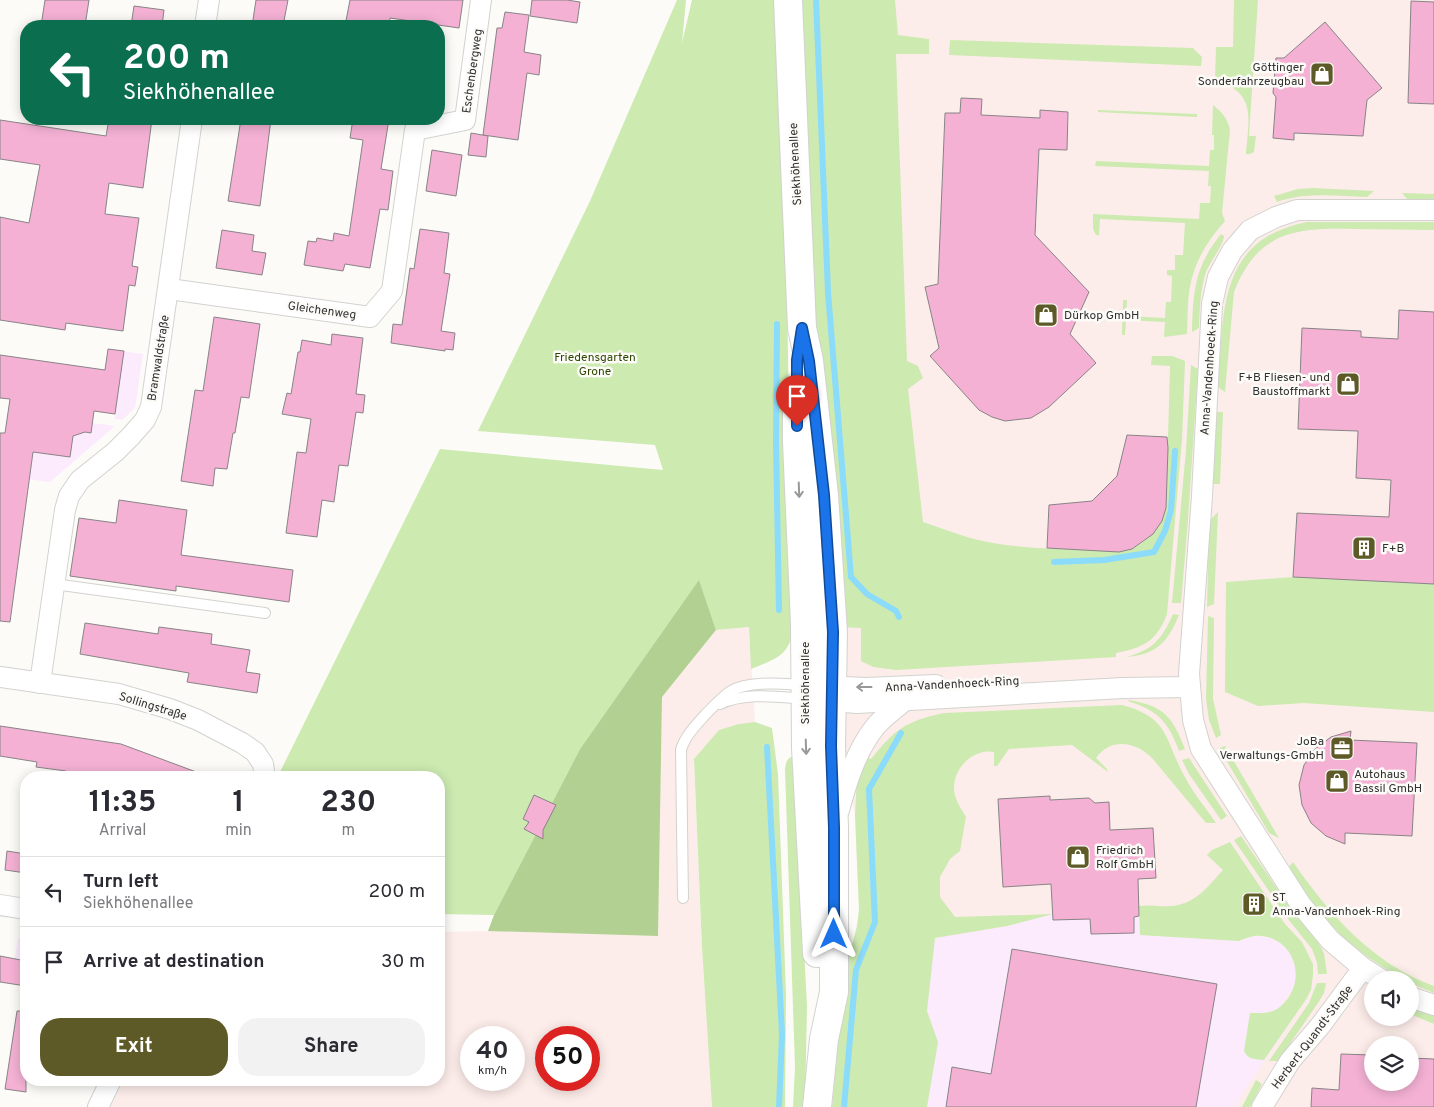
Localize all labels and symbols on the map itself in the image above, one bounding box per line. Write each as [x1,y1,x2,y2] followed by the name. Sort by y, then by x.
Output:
[459,28,487,114] street label: Eschenbergweg
[1198,60,1304,90] place label: Göttinger Sonderfahrzeugbau
[1309,61,1335,87] shop icon: Göttinger Sonderfahrzeugbau
[786,122,806,206] street label: Siekhöhenallee
[287,298,357,324] street label: Gleichenweg
[1197,300,1223,436] street label: Anna-Vandenhoeck-Ring
[1033,302,1059,328] shop icon: Dürkop GmbH
[1064,308,1139,324] place label: Dürkop GmbH
[144,314,174,402] street label: Bramwaldstraße
[554,350,636,380] park label: Friedensgarten Grone
[1239,370,1330,400] place label: F+B Fliesen- und Baustoffmarkt
[1335,371,1361,397] shop icon: F+B Fliesen- und Baustoffmarkt
[776,375,818,426] pin
[795,482,804,498] one-way arrow
[1351,535,1377,561] building icon: F+B
[1382,541,1404,557] place label: F+B
[798,642,814,724] street label: Siekhöhenallee
[884,673,1020,697] street label: Anna-Vandenhoeck-Ring
[856,683,872,692] one-way arrow
[117,689,189,725] street label: Sollingstraße
[1219,734,1324,764] place label: JoBa Verwaltungs-GmbH
[1329,735,1355,761] office icon: JoBa Verwaltungs-GmbH
[801,739,811,755] one-way arrow
[1354,767,1422,797] place label: Autohaus Bassil GmbH
[1324,768,1350,794] shop icon: Autohaus Bassil GmbH
[1096,843,1154,873] place label: Friedrich Rolf GmbH
[1065,844,1091,870] shop icon: Friedrich Rolf GmbH
[1272,890,1401,920] place label: ST Anna-Vandenhoek-Ring
[1241,891,1267,917] building icon: ST Anna-Vandenhoek-Ring
[807,907,859,959] position arrow
[1268,982,1357,1093] street label: Herbert-Quandt-Straße
[535,1026,600,1091] speed limit sign: 50

